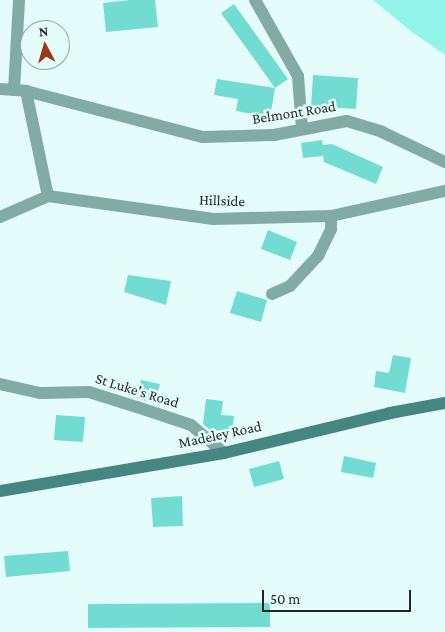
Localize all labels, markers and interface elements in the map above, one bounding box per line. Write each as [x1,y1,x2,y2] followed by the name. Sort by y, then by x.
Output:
[20,20,70,70] north arrow
[38,23,49,40] text: N
[251,98,337,128] street label: Belmont Road
[199,191,245,211] street label: Hillside
[93,370,181,412] street label: St Luke's Road
[177,417,263,453] street label: Madeley Road
[265,580,414,612] scale bar
[270,591,300,607] text: 50 m

